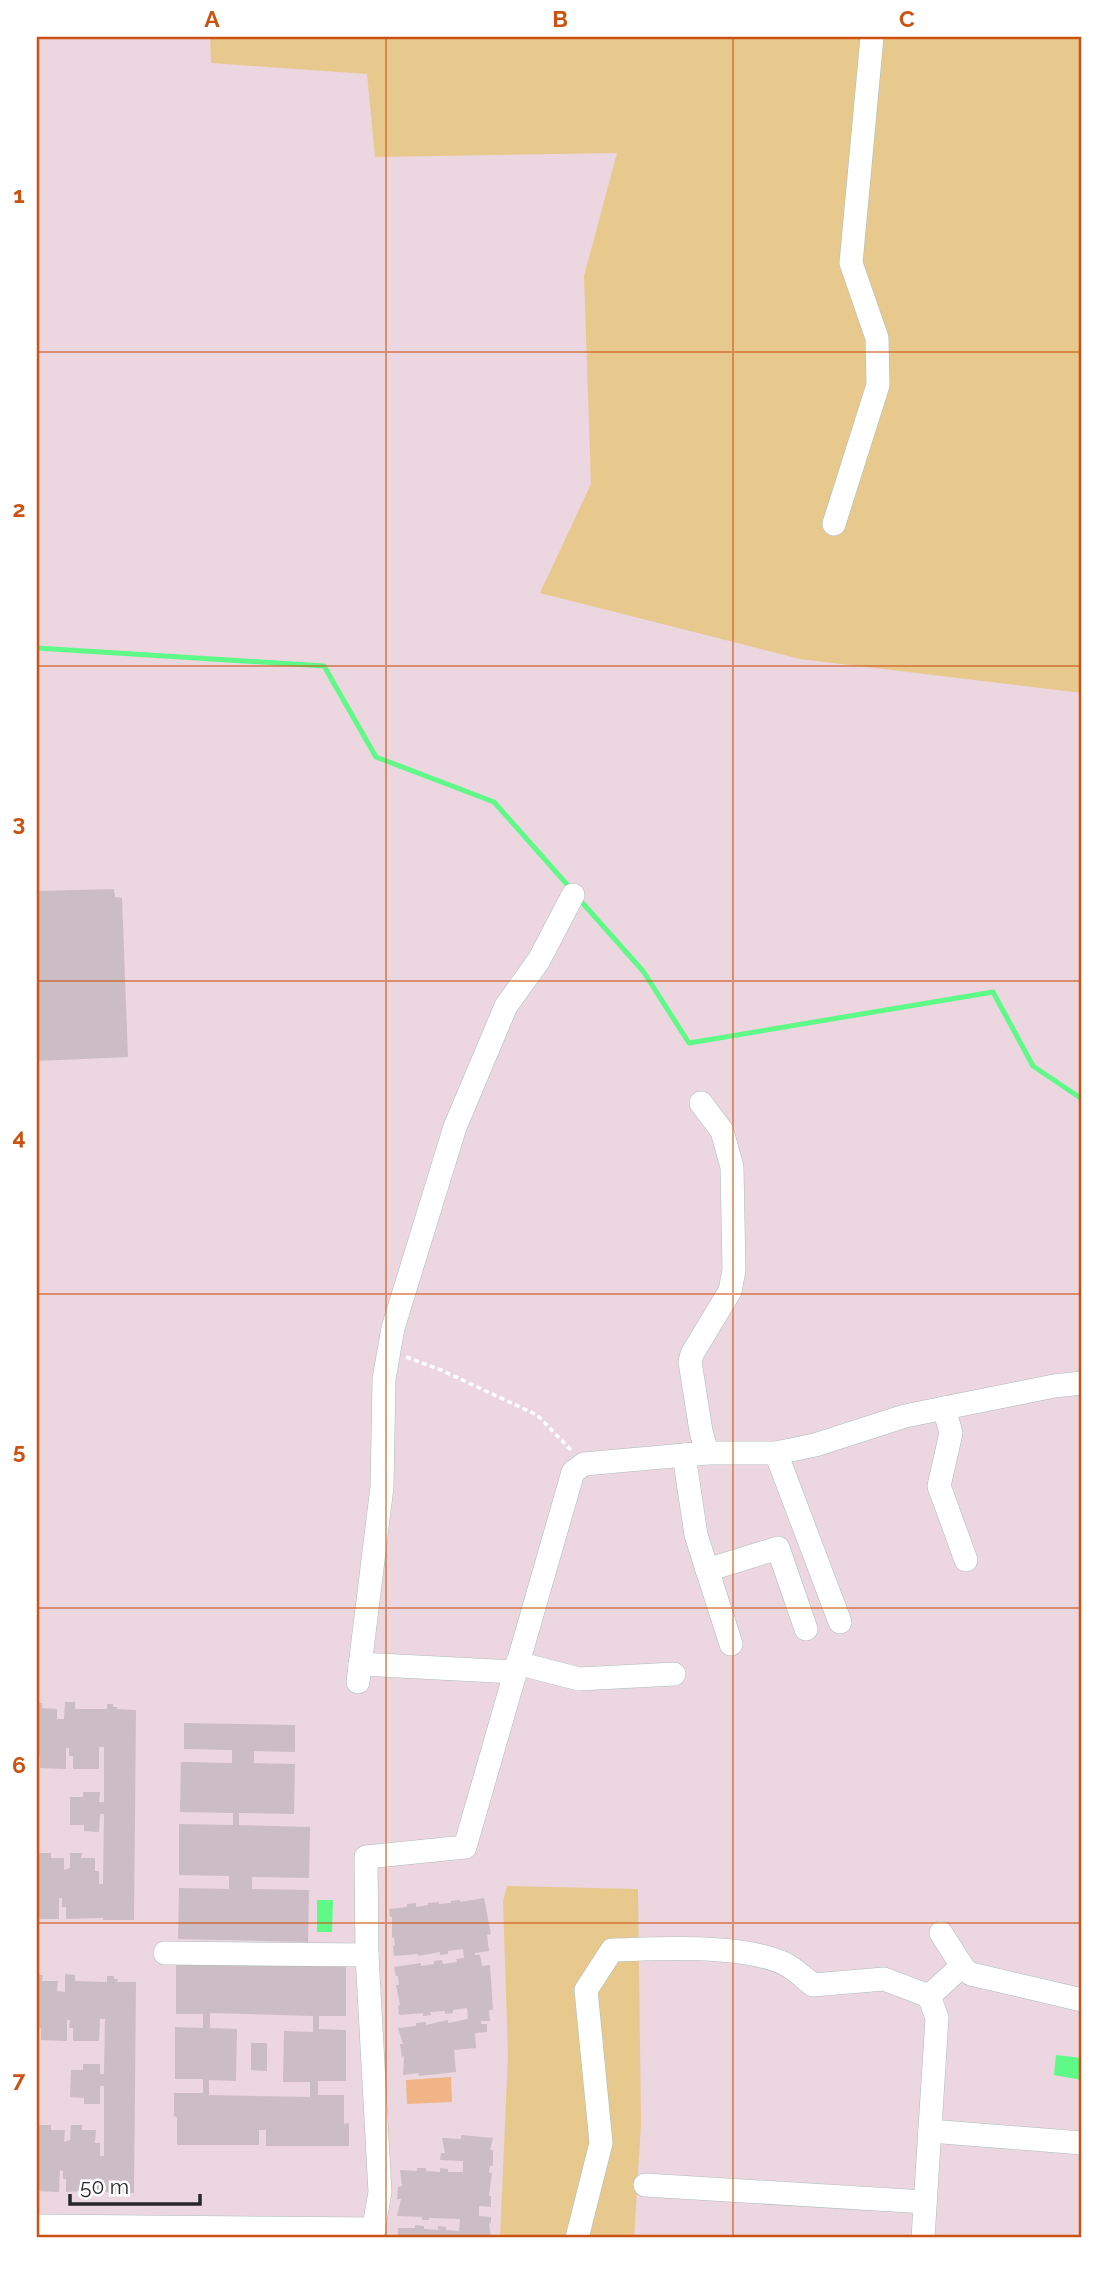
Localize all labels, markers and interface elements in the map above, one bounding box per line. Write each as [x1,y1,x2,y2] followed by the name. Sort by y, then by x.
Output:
[204,5,220,32] text: A
[552,5,568,32] text: B
[899,5,915,32] text: C
[13,181,25,208] text: 1
[13,495,25,522] text: 2
[13,809,25,836] text: 3
[12,1123,26,1150] text: 4
[13,1437,26,1464] text: 5
[12,1751,26,1778] text: 6
[13,2065,26,2092] text: 7
[70,2163,200,2207] scale bar
[80,2174,129,2199] text: 50 m

